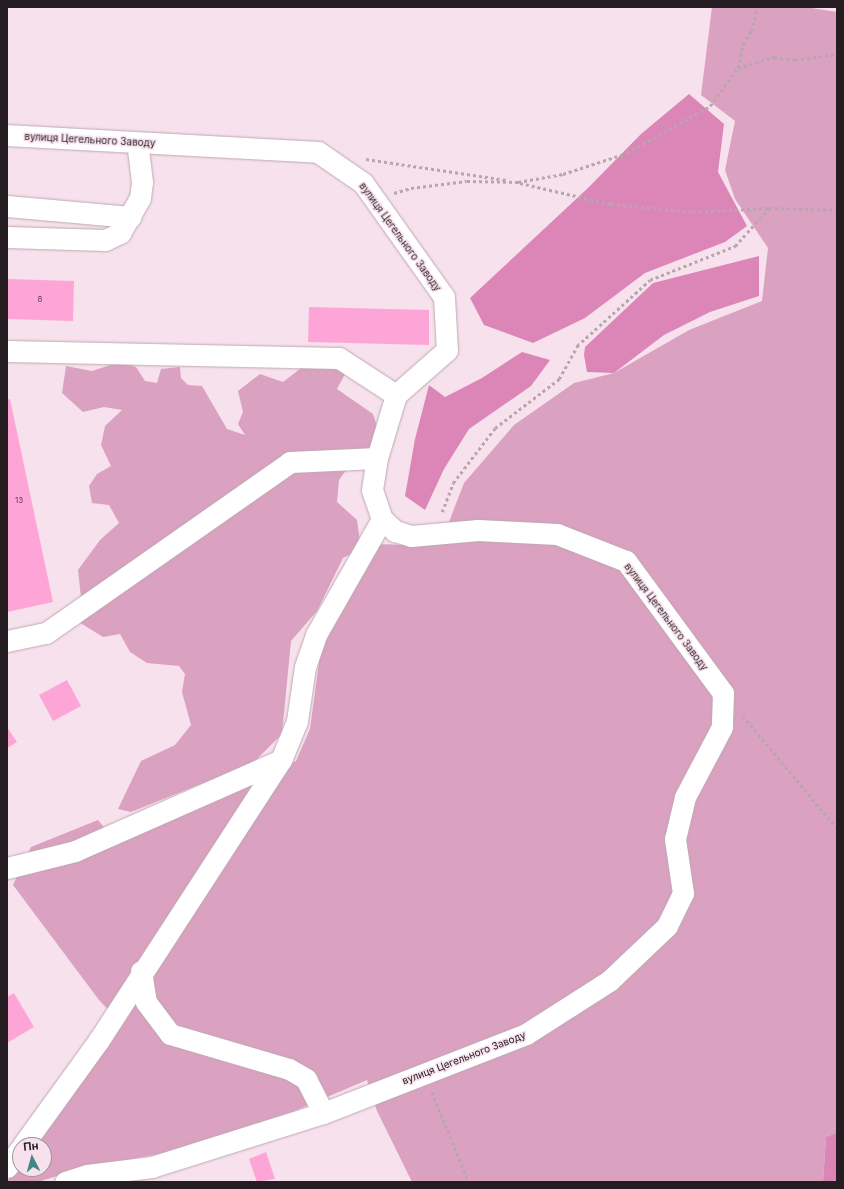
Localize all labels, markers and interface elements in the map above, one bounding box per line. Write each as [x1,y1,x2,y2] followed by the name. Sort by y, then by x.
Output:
[24,131,156,149] street label: вулиця Цегельного Заводу
[357,180,443,294] street label: вулиця Цегельного Заводу
[38,295,42,305] house number: 8
[15,496,23,506] house number: 13
[622,561,710,673] street label: вулиця Цегельного Заводу
[400,1029,528,1087] street label: вулиця Цегельного Заводу
[12,1137,52,1177] north arrow
[23,1138,39,1154] text: Пн

